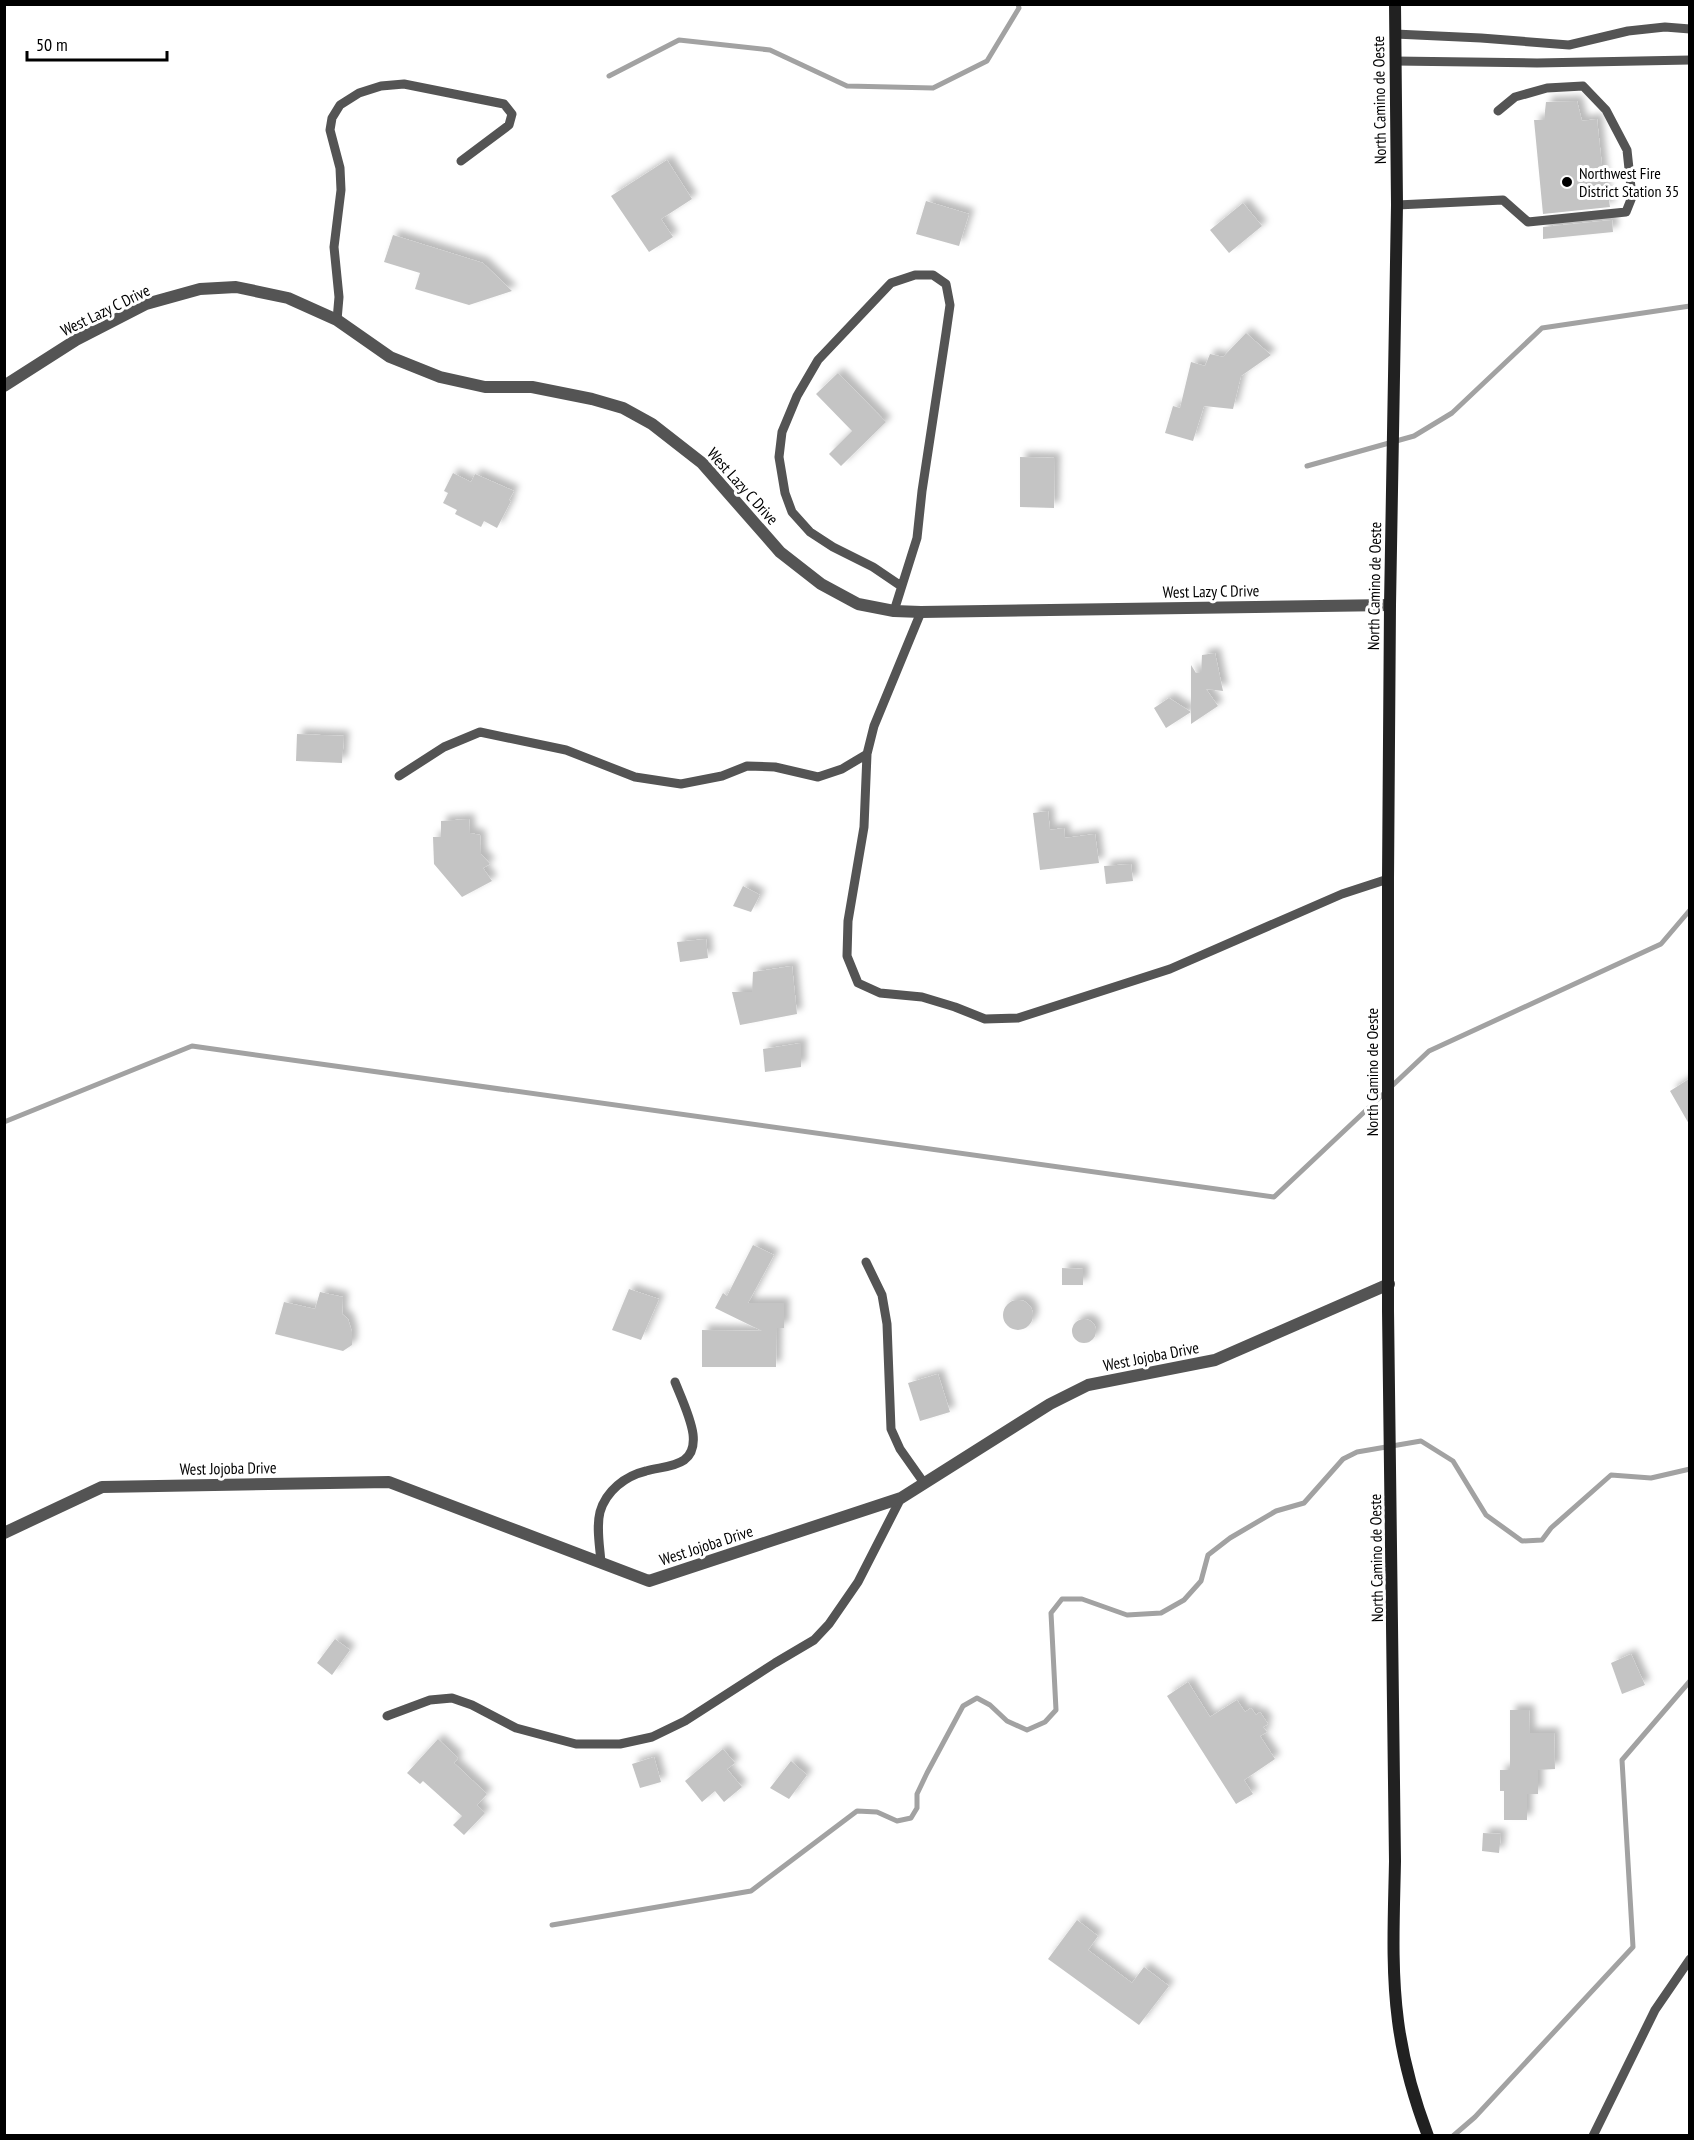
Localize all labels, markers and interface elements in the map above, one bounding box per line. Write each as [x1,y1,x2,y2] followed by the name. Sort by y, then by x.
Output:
[27,24,166,62] scale bar
[36,33,68,56] text: 50 m
[1368,36,1390,164] street label: North Camino de Oeste
[1579,163,1679,201] place label: Northwest Fire District Station 35
[1560,175,1574,189] marker: Northwest Fire District Station 35
[57,280,153,340] street label: West Lazy C Drive
[703,443,783,529] street label: West Lazy C Drive
[1363,522,1385,650] street label: North Camino de Oeste
[1162,580,1260,602] street label: West Lazy C Drive
[1362,1008,1382,1136] street label: North Camino de Oeste
[1102,1337,1200,1375] street label: West Jojoba Drive
[179,1457,277,1479] street label: West Jojoba Drive
[1365,1494,1387,1622] street label: North Camino de Oeste
[657,1521,755,1569] street label: West Jojoba Drive

